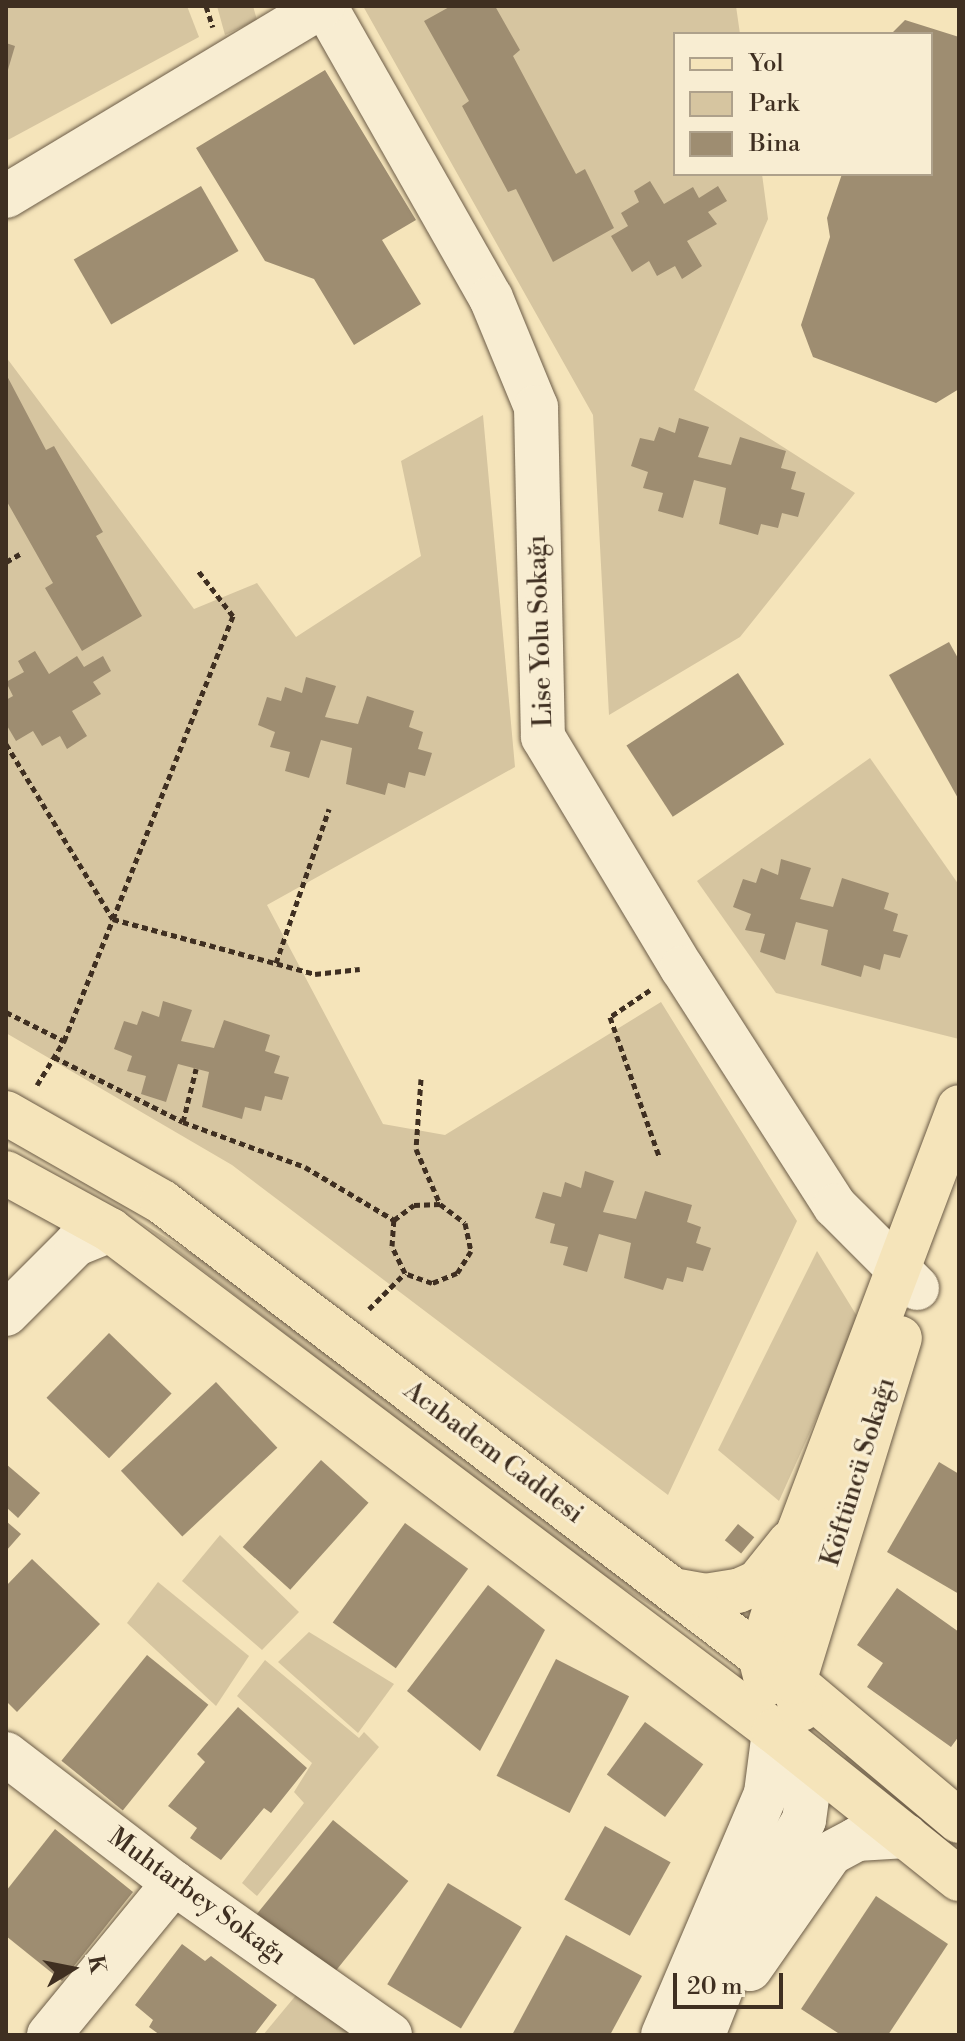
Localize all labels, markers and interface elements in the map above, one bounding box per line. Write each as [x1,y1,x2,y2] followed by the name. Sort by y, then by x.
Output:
[673,32,933,176] legend
[749,49,784,79] text: Yol
[749,89,799,119] text: Park
[749,129,800,159] text: Bina
[522,534,560,728] street label: Lise Yolu Sokağı
[816,1374,902,1570] street label: Köftüncü Sokağı
[397,1375,589,1531] street label: Acıbadem Caddesi
[102,1822,292,1972] street label: Muhtarbey Sokağı
[32,1929,112,2009] north arrow
[81,1954,111,1976] text: K
[677,1957,787,2007] scale bar
[687,1972,743,2002] text: 20 m

